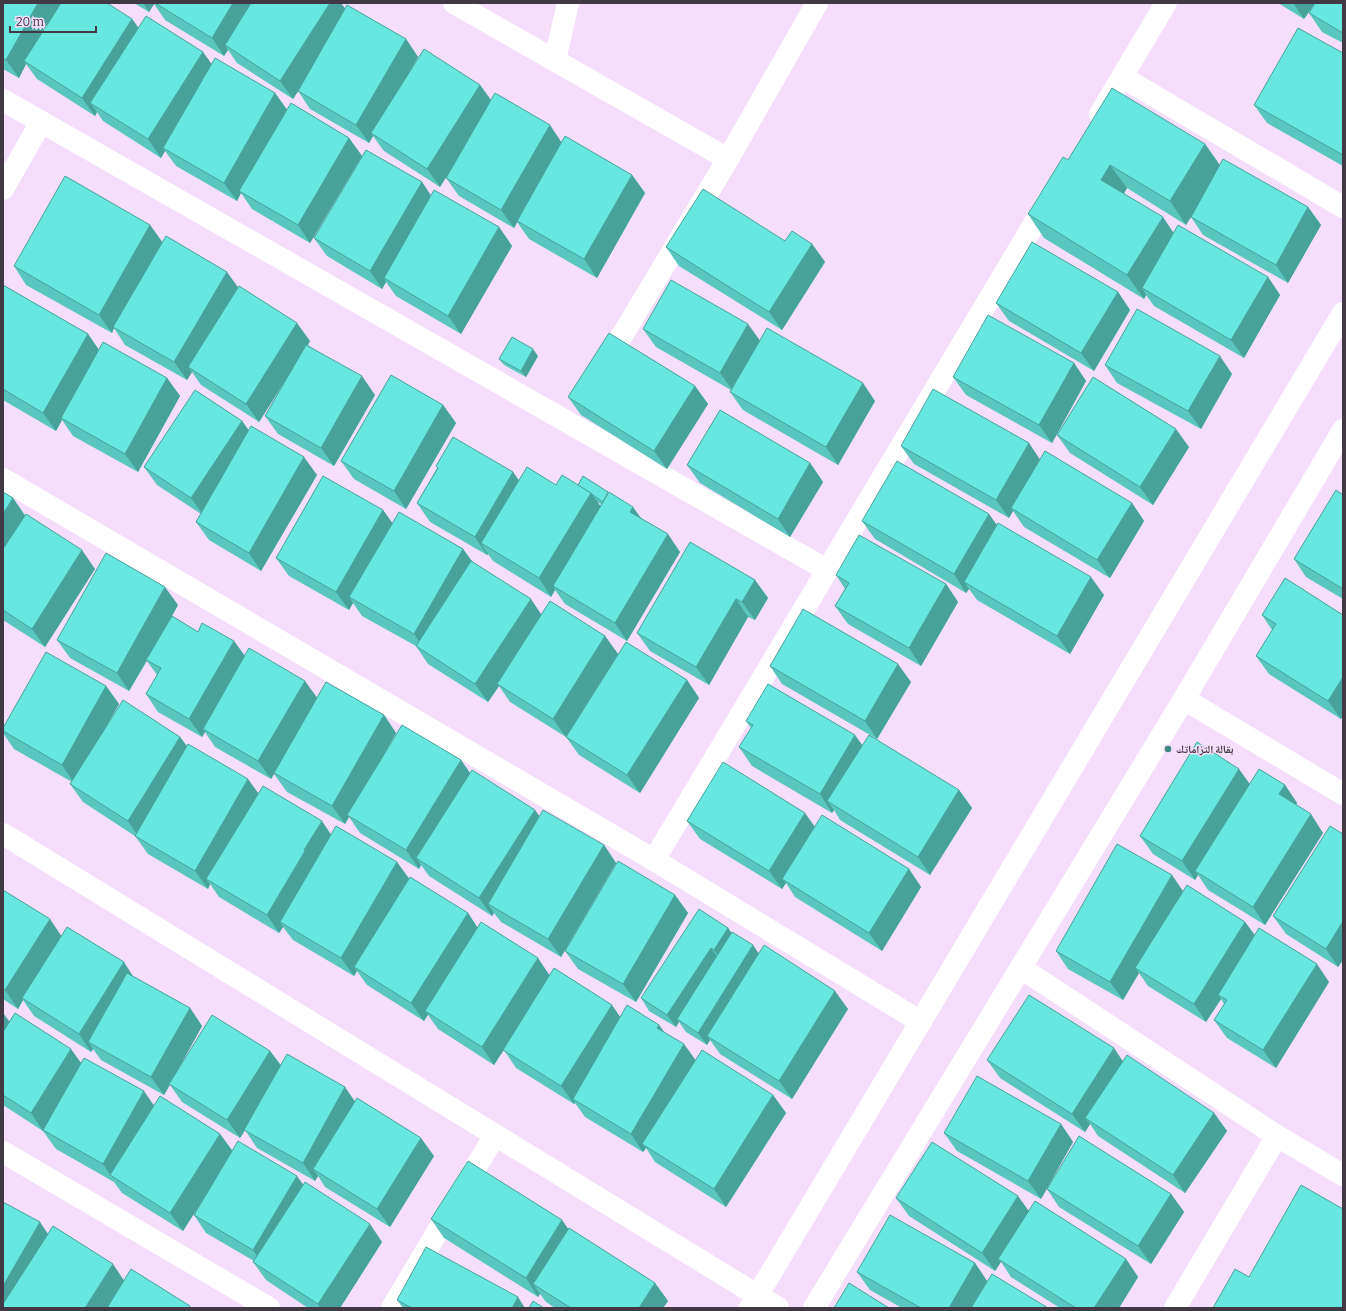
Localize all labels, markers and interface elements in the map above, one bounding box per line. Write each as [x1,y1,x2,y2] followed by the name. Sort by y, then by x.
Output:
[10,8,96,34] scale bar
[16,15,45,29] text: 20 m
[1176,743,1234,756] place label: بقالة التزاماتك
[1163,744,1173,754] marker: بقالة التزاماتك

